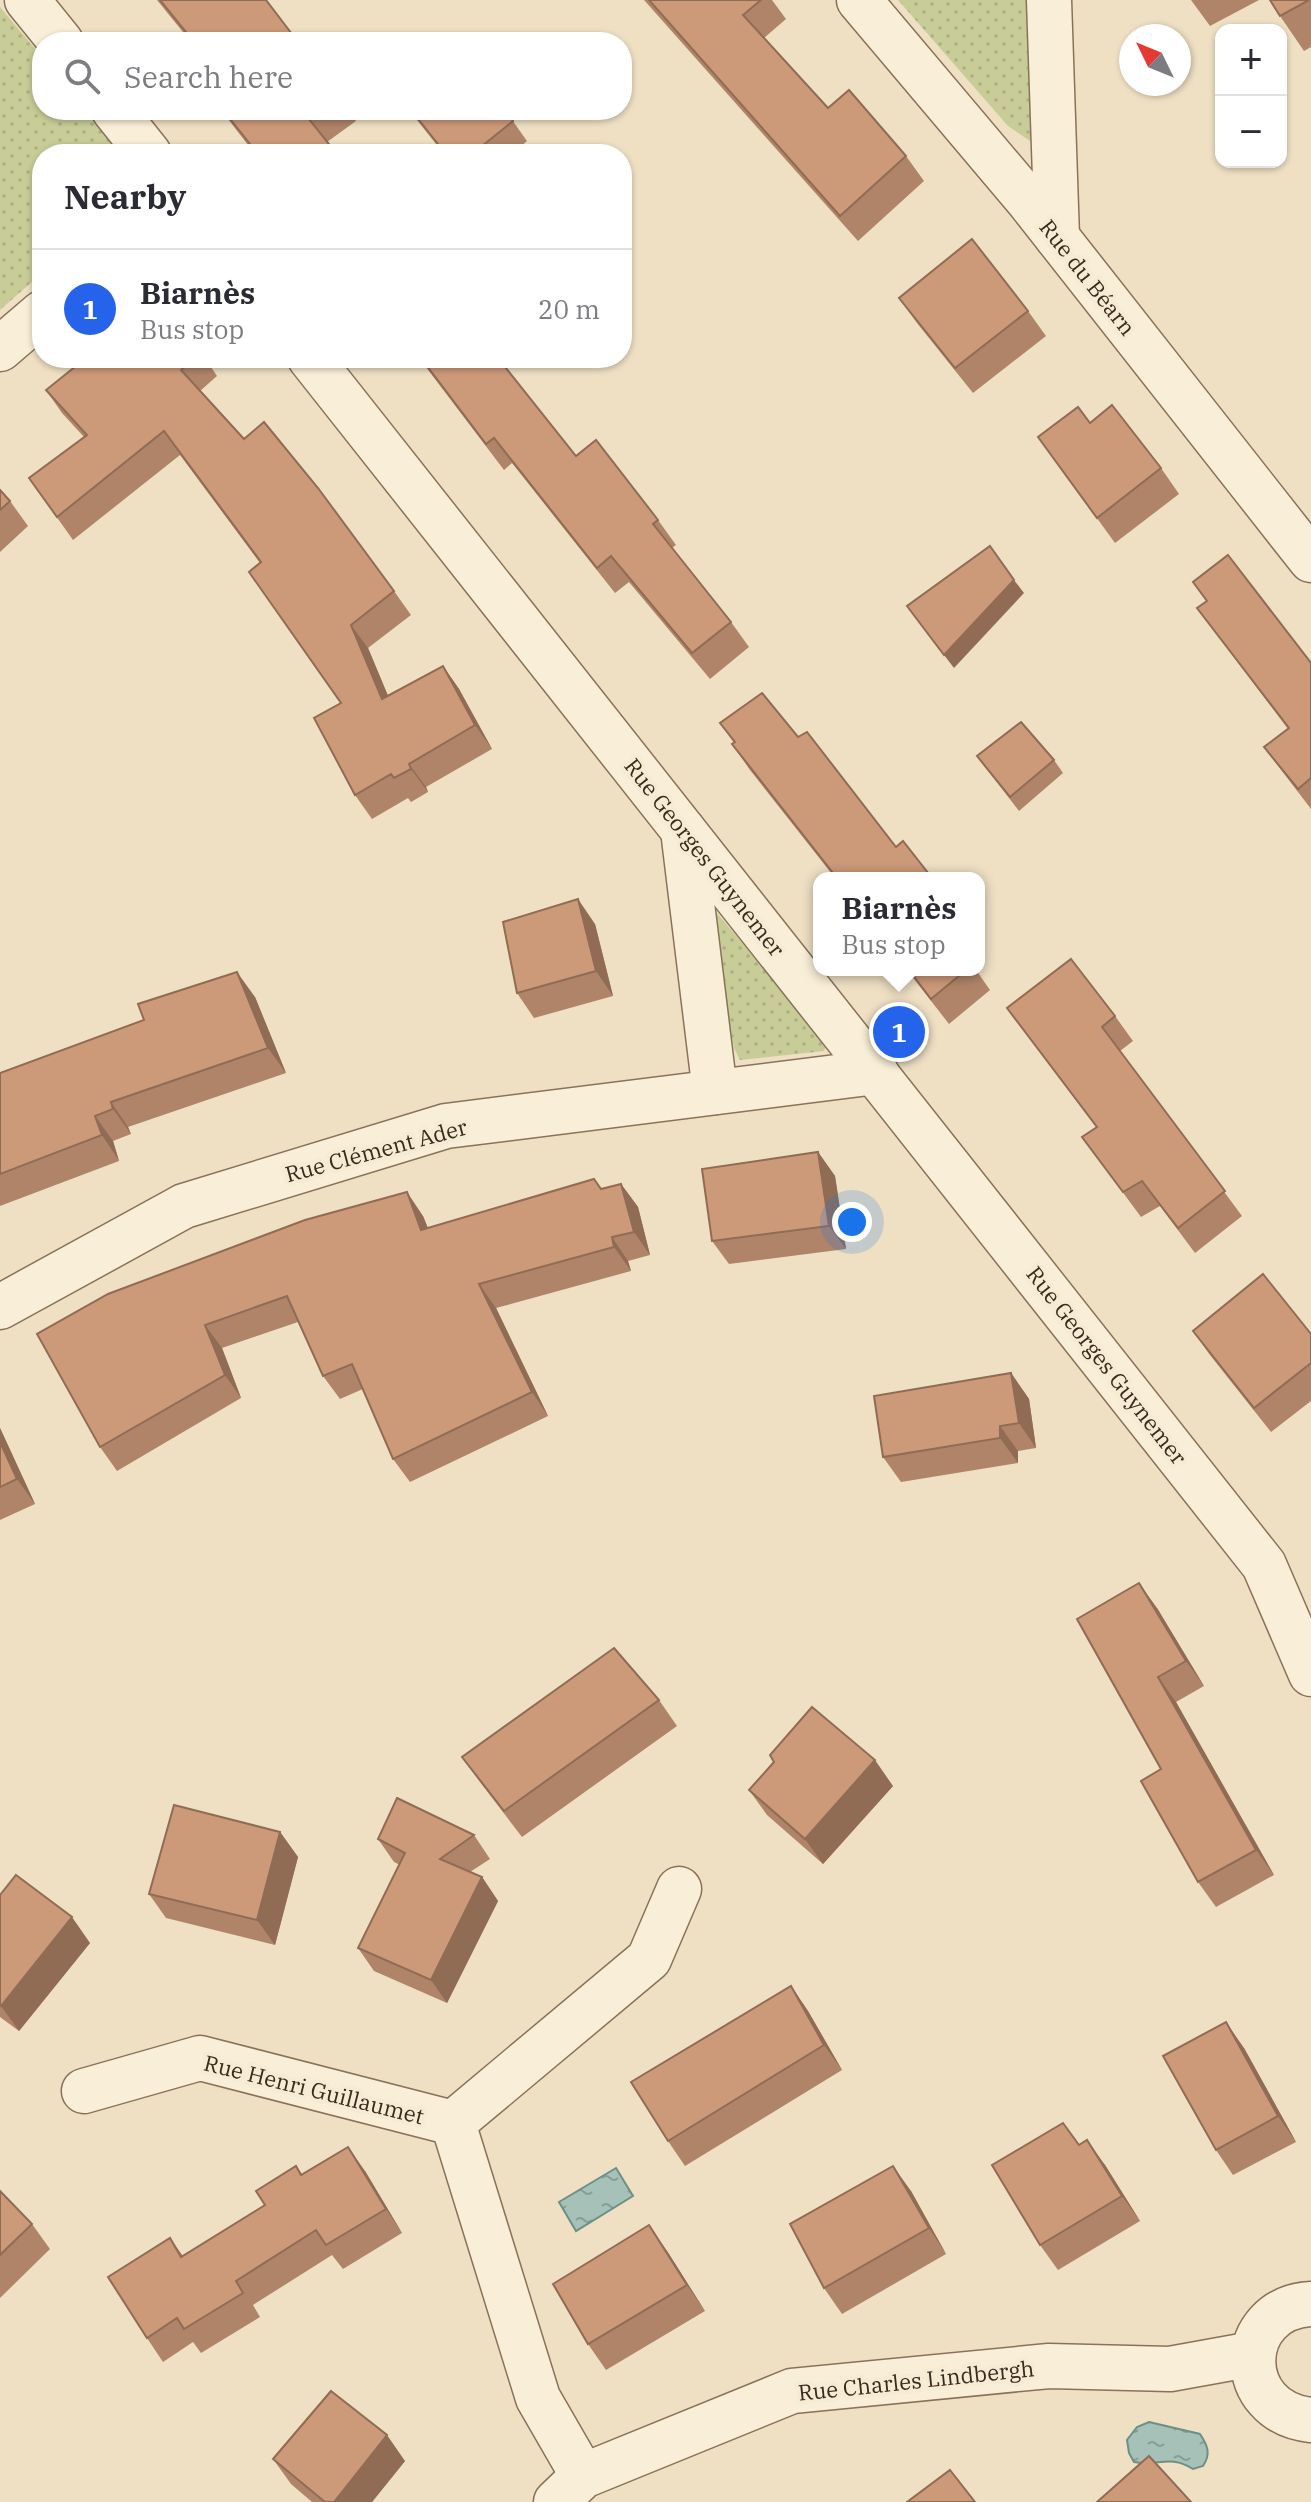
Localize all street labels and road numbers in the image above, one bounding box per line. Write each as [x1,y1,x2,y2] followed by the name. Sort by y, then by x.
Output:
[1034,213,1142,341] street label: Rue du Béarn
[618,752,792,962] street label: Rue Georges Guynemer
[282,1112,471,1188] street label: Rue Clément Ader
[1020,1260,1194,1470] street label: Rue Georges Guynemer
[201,2048,427,2130] street label: Rue Henri Guillaumet
[797,2353,1035,2407] street label: Rue Charles Lindbergh

